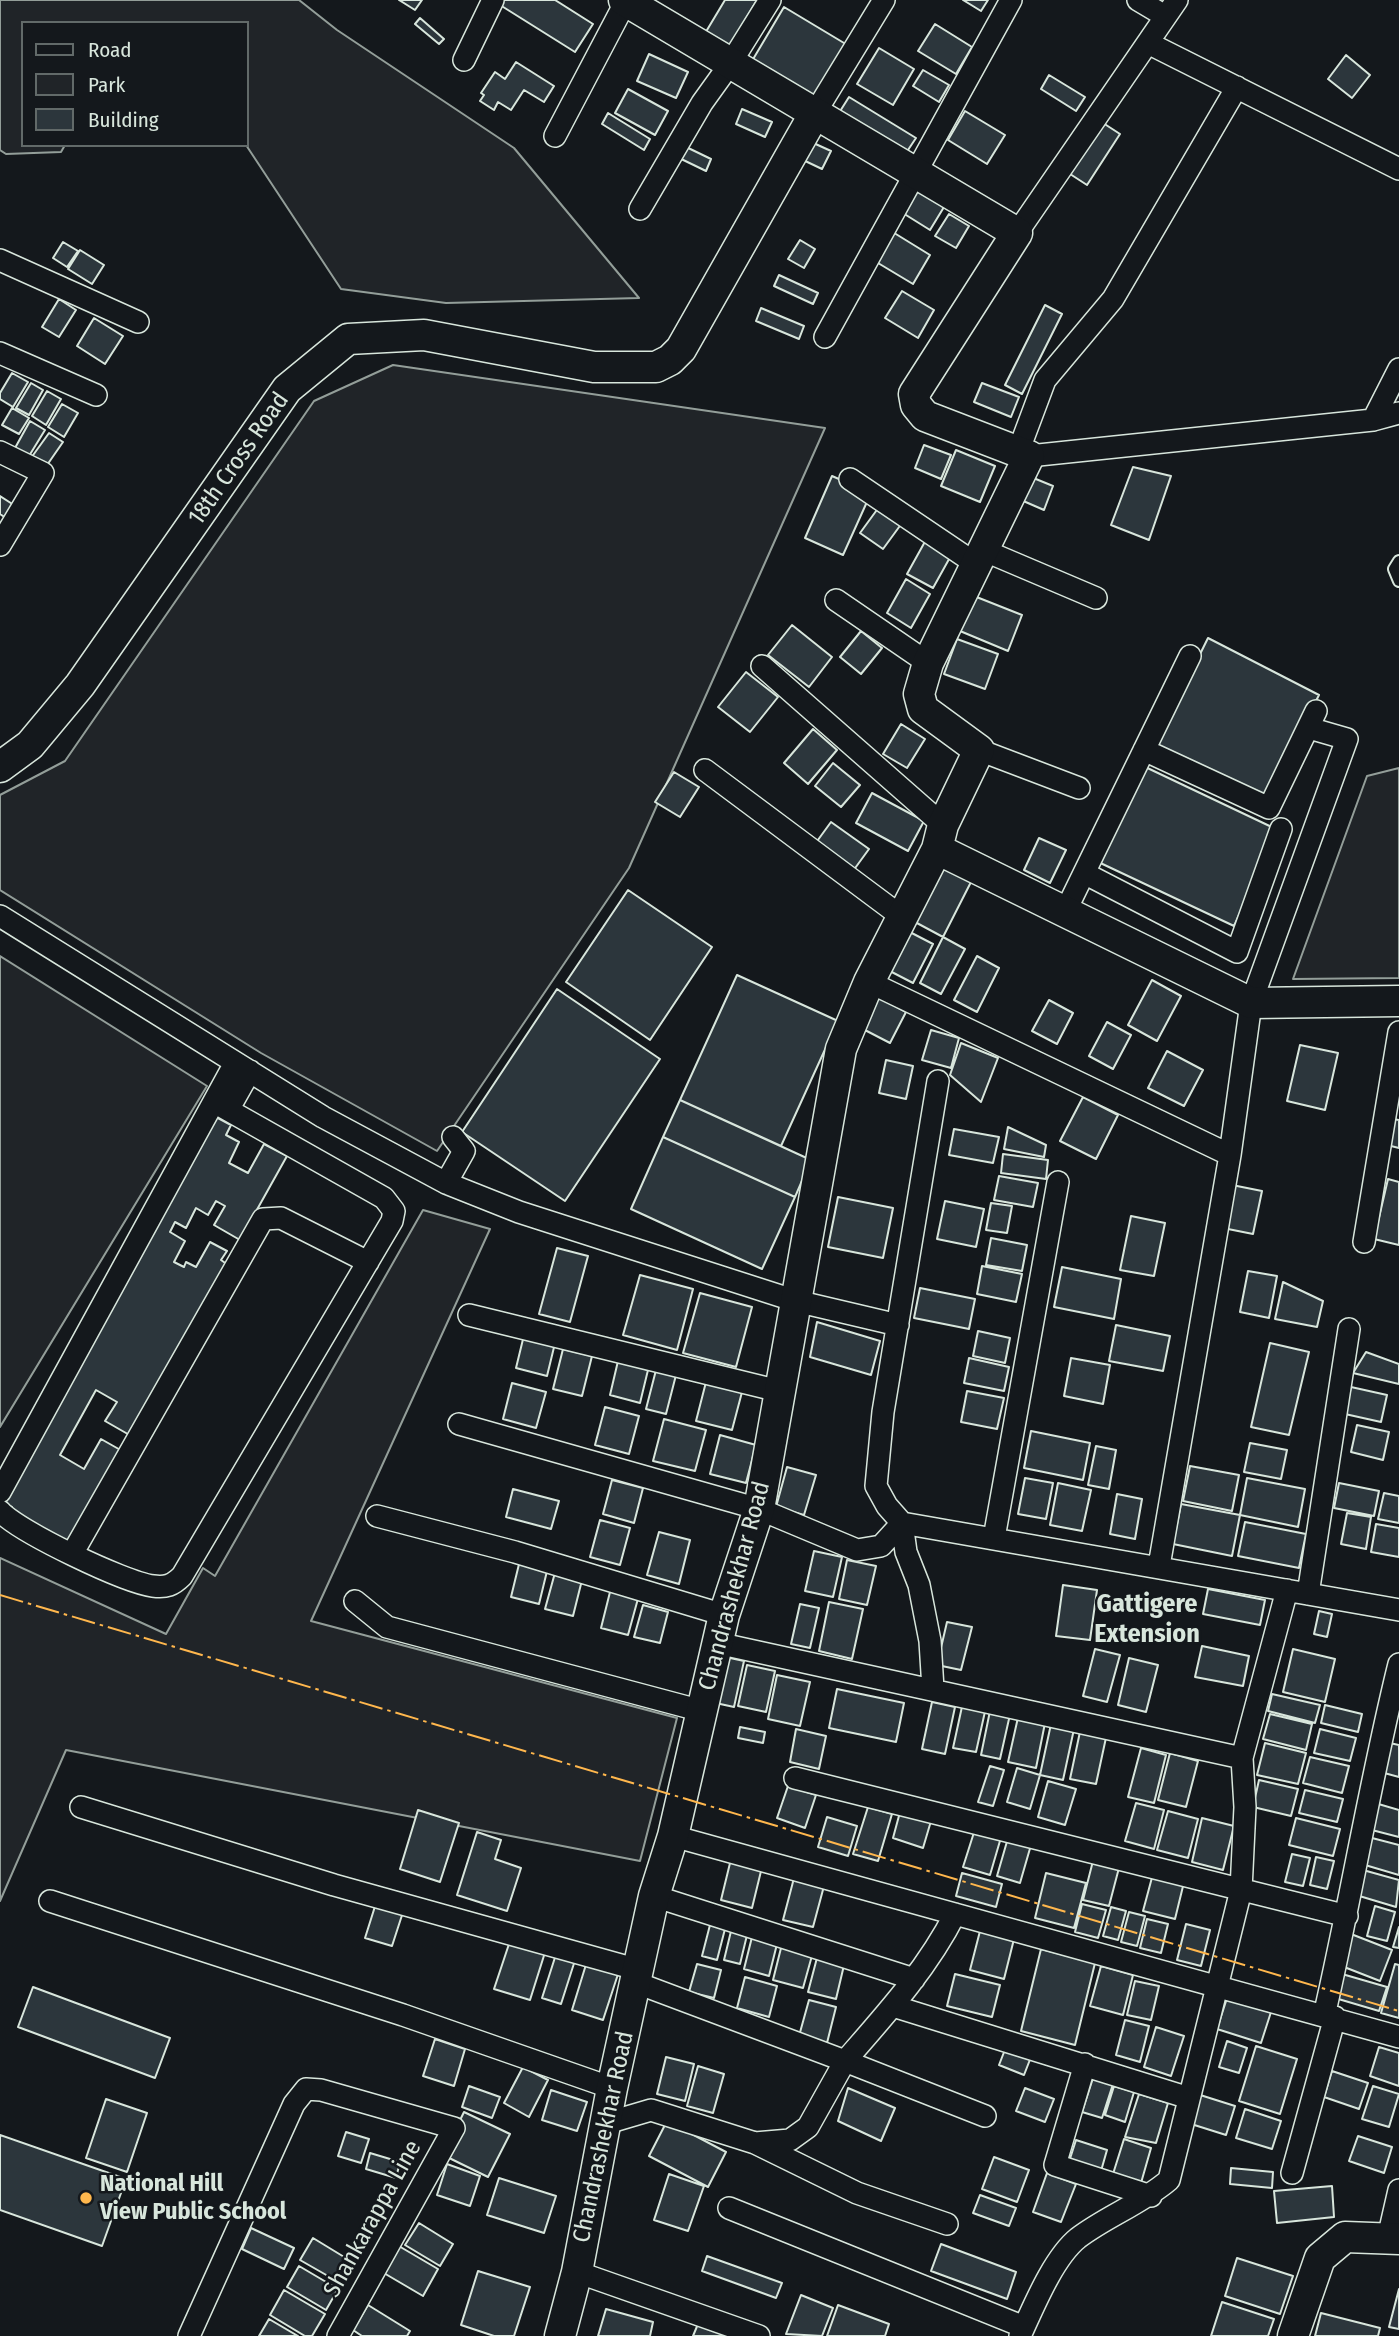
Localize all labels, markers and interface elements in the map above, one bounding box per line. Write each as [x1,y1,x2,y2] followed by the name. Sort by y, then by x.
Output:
[21,21,248,147] legend
[88,37,132,63] text: Road
[88,72,125,98] text: Park
[88,107,159,133] text: Building
[183,387,295,531] street label: 18th Cross Road
[693,1478,777,1694] street label: Chandrashekhar Road
[1094,1589,1200,1650] district label: Gattigere Extension
[568,2029,640,2245] street label: Chandrashekhar Road
[318,2136,428,2302] street label: Shankarappa Line
[100,2170,286,2226] place label: National Hill View Public School
[78,2190,94,2206] marker: National Hill View Public School

